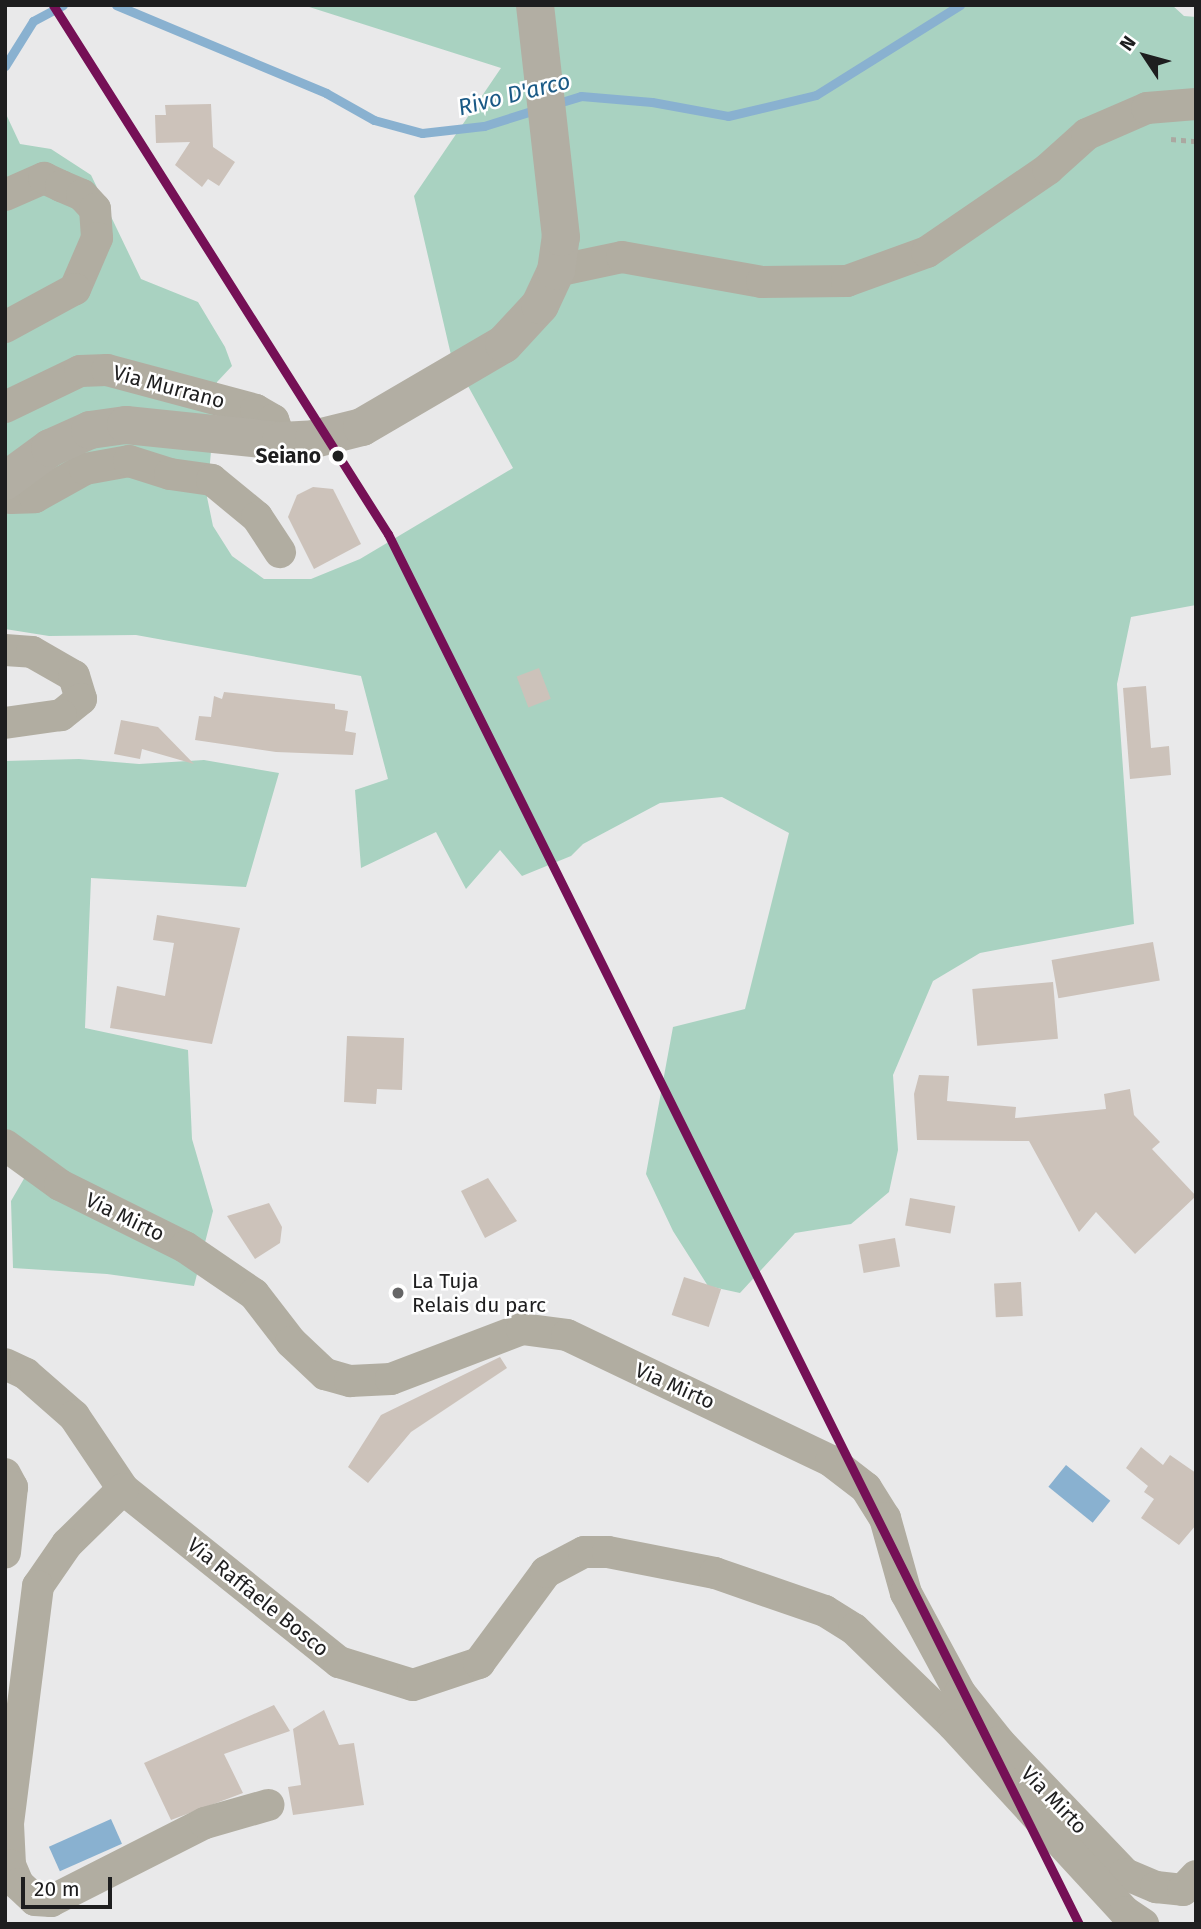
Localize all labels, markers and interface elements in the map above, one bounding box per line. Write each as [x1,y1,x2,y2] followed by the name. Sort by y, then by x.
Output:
[1110,21,1180,91] north arrow
[1115,32,1141,55] text: N
[455,67,573,121] water label: Rivo D'arco
[110,360,228,414] street label: Via Murrano
[256,443,321,469] place label: Seiano
[327,445,349,467] marker: Seiano
[82,1187,168,1247] street label: Via Mirto
[412,1268,546,1318] place label: La Tuja Relais du parc
[390,1285,406,1301] marker: La Tuja Relais du parc
[631,1357,719,1415] street label: Via Mirto
[182,1532,334,1662] street label: Via Raffaele Bosco
[1016,1761,1092,1839] street label: Via Mirto
[24,1862,116,1906] scale bar
[34,1876,80,1902] text: 20 m

